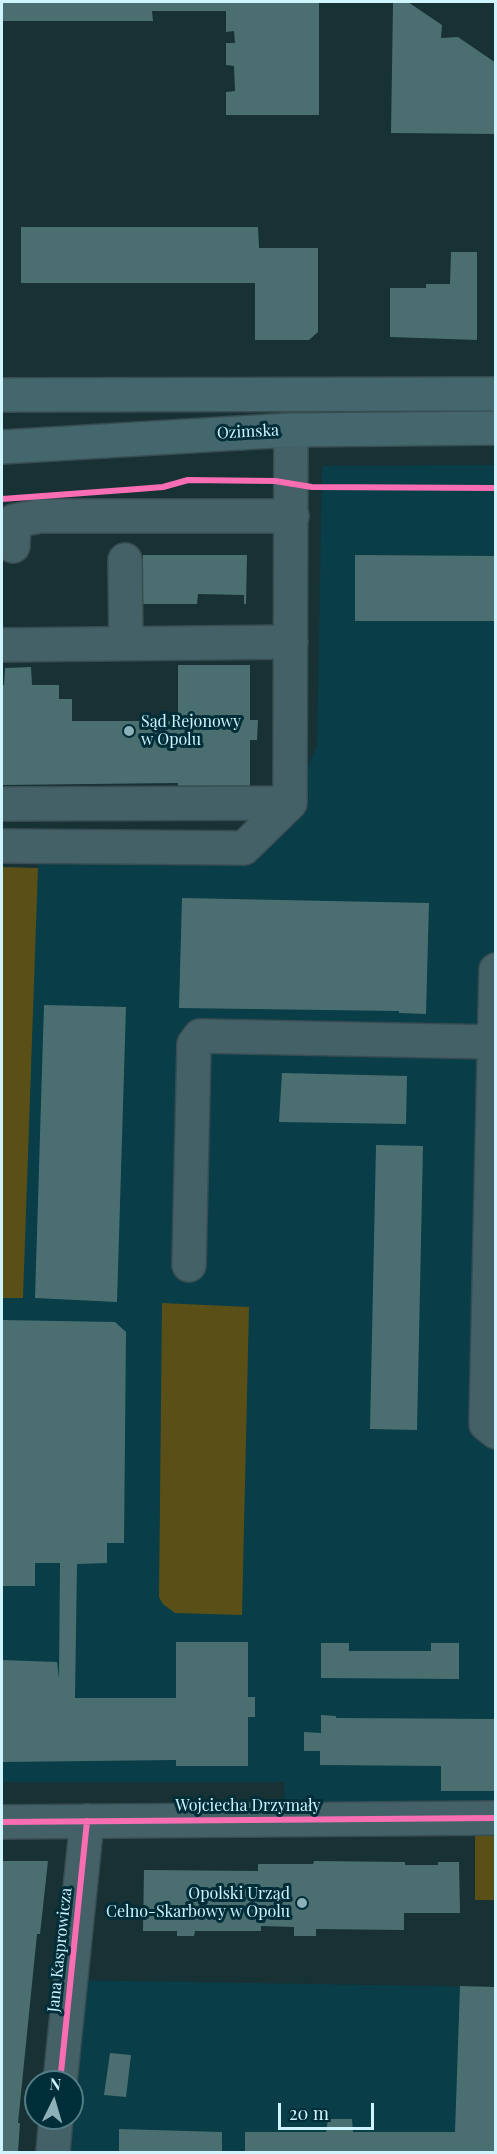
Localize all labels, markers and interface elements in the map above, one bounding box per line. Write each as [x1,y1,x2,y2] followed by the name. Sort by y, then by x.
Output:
[216,421,280,443] street label: Ozimska
[141,712,241,750] place label: Sąd Rejonowy w Opolu
[122,724,136,738] marker: Sąd Rejonowy w Opolu
[175,1796,321,1816] street label: Wojciecha Drzymały
[106,1884,290,1922] place label: Opolski Urząd Celno-Skarbowy w Opolu
[44,1887,76,2013] street label: Jana Kasprowicza
[295,1896,309,1910] marker: Opolski Urząd Celno-Skarbowy w Opolu
[24,2070,84,2130] north arrow
[49,2073,62,2095] text: N
[281,2091,377,2129] scale bar
[289,2101,329,2125] text: 20 m

